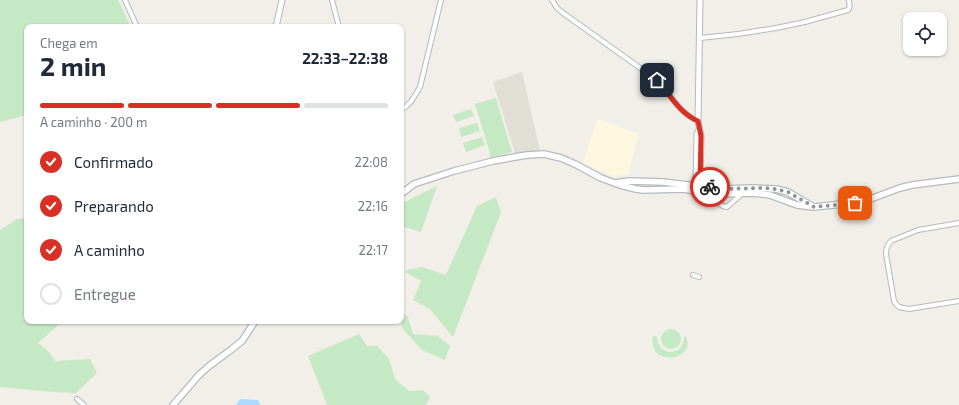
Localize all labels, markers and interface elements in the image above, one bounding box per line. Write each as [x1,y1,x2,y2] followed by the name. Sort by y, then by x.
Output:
[903,12,947,56] map controls
[903,12,947,56] button: locate
[40,35,98,51] text: Chega em
[302,49,388,67] text: 22:33–22:38
[40,50,106,81] text: 2 min
[640,63,674,97] pin
[646,69,668,91] icon: home
[40,114,147,130] text: A caminho · 200 m
[40,151,62,173] icon: check
[74,153,153,171] text: Confirmado
[355,154,388,170] text: 22:08
[690,167,730,207] courier
[699,176,721,198] icon: bike
[838,186,872,220] pin
[844,192,866,214] icon: bag
[40,195,62,217] icon: check
[74,197,154,215] text: Preparando
[358,198,388,214] text: 22:16
[40,239,62,261] icon: check
[74,241,145,259] text: A caminho
[358,242,388,258] text: 22:17
[74,285,136,303] text: Entregue

